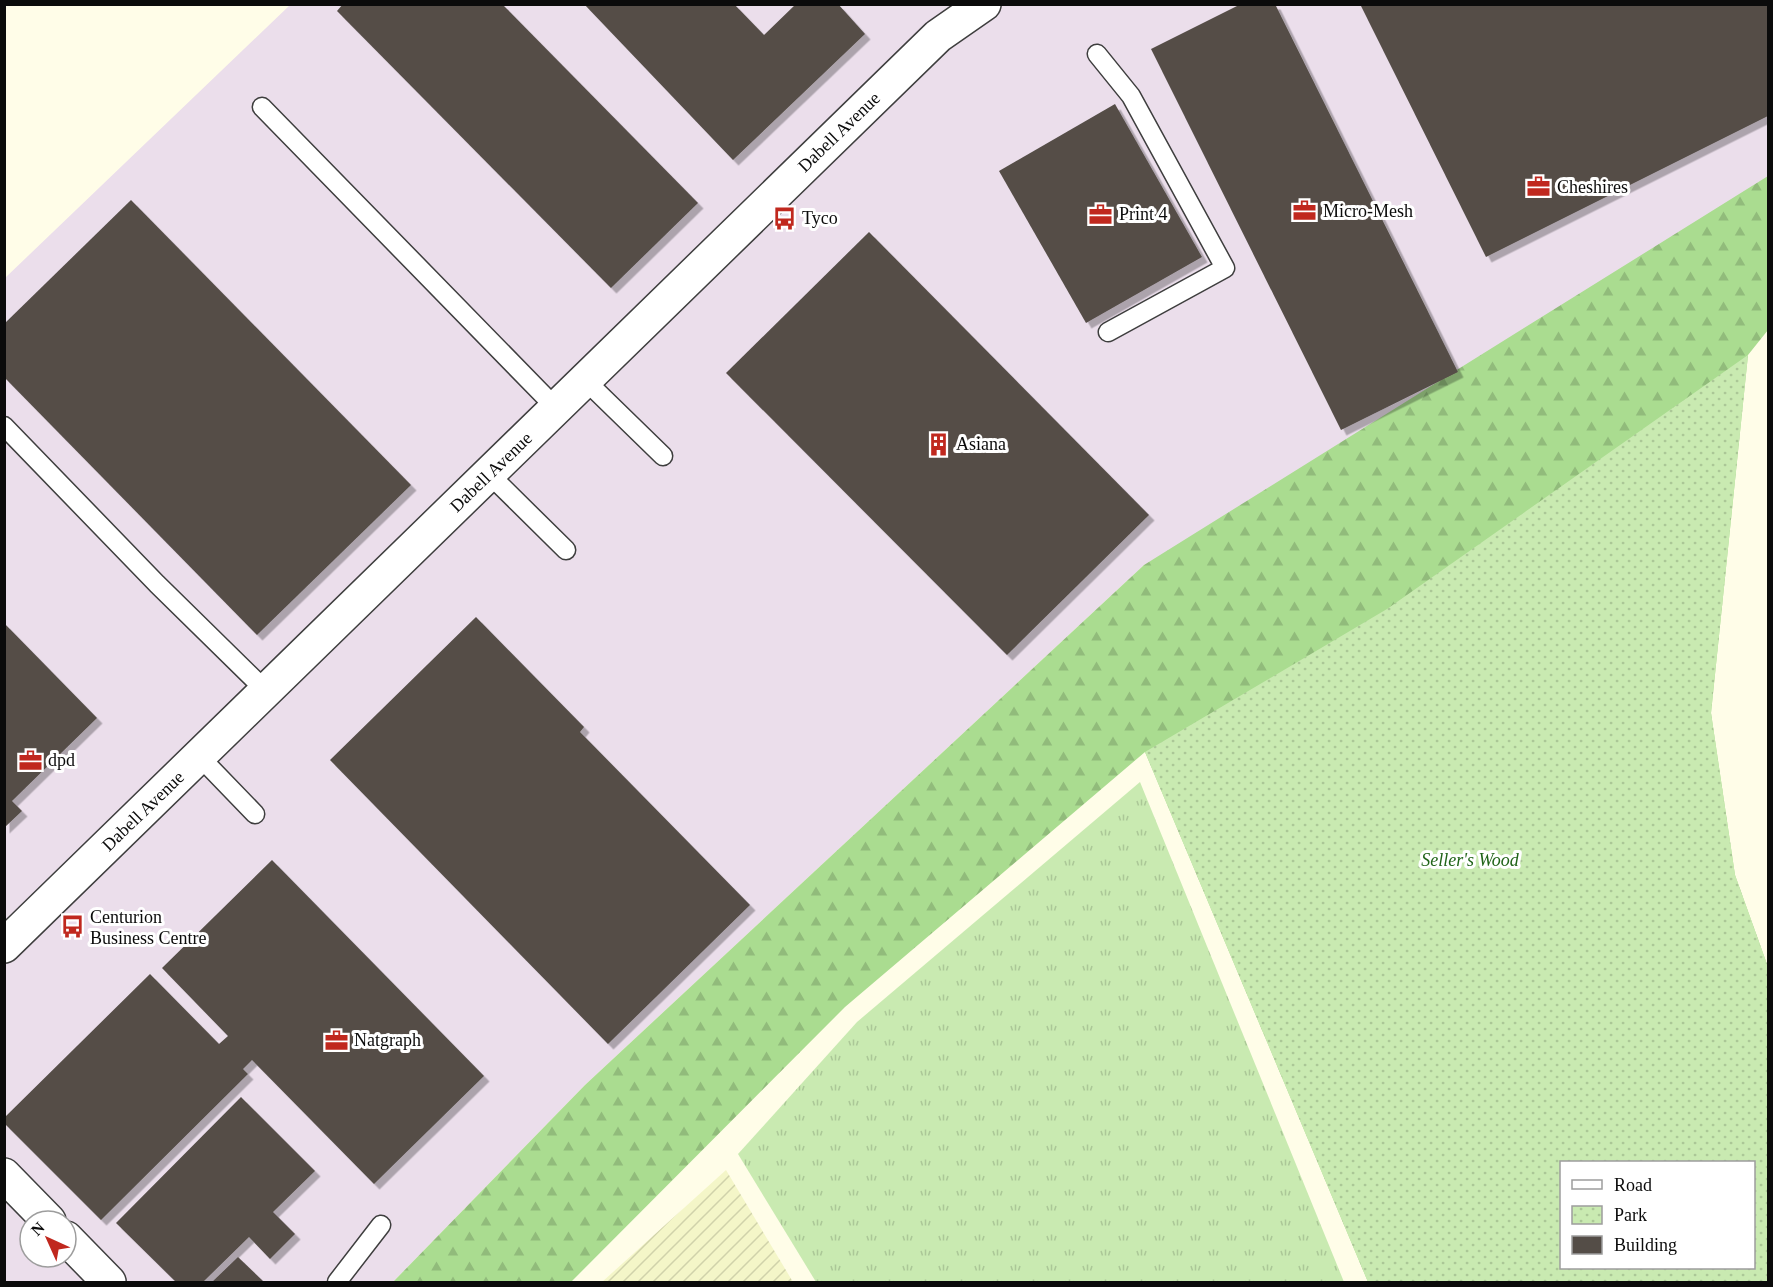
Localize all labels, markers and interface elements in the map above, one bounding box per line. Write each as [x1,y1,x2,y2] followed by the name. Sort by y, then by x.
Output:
[794,88,884,176] street label: Dabell Avenue
[1526,174,1552,200] office icon: Cheshires
[1557,177,1628,197] place label: Cheshires
[1292,198,1318,224] office icon: Micro-Mesh
[1088,201,1114,227] office icon: Print 4
[1323,201,1413,221] place label: Micro-Mesh
[1119,204,1168,224] place label: Print 4
[771,205,797,231] bus stop icon: Tyco
[802,208,838,228] place label: Tyco
[446,428,536,516] street label: Dabell Avenue
[925,431,951,457] building icon: Asiana
[956,434,1006,454] place label: Asiana
[17,747,43,773] office icon: dpd
[48,750,75,770] place label: dpd
[98,767,188,855] street label: Dabell Avenue
[1421,850,1520,870] park label: Seller's Wood
[90,907,207,948] place label: Centurion Business Centre
[59,914,85,940] bus stop icon: Centurion Business Centre
[323,1027,349,1053] office icon: Natgraph
[354,1030,421,1050] place label: Natgraph
[1560,1161,1755,1269] legend
[1614,1175,1652,1195] text: Road
[1614,1205,1647,1225] text: Park
[18,1209,78,1269] north arrow
[28,1218,48,1239] text: N
[1614,1235,1677,1255] text: Building

